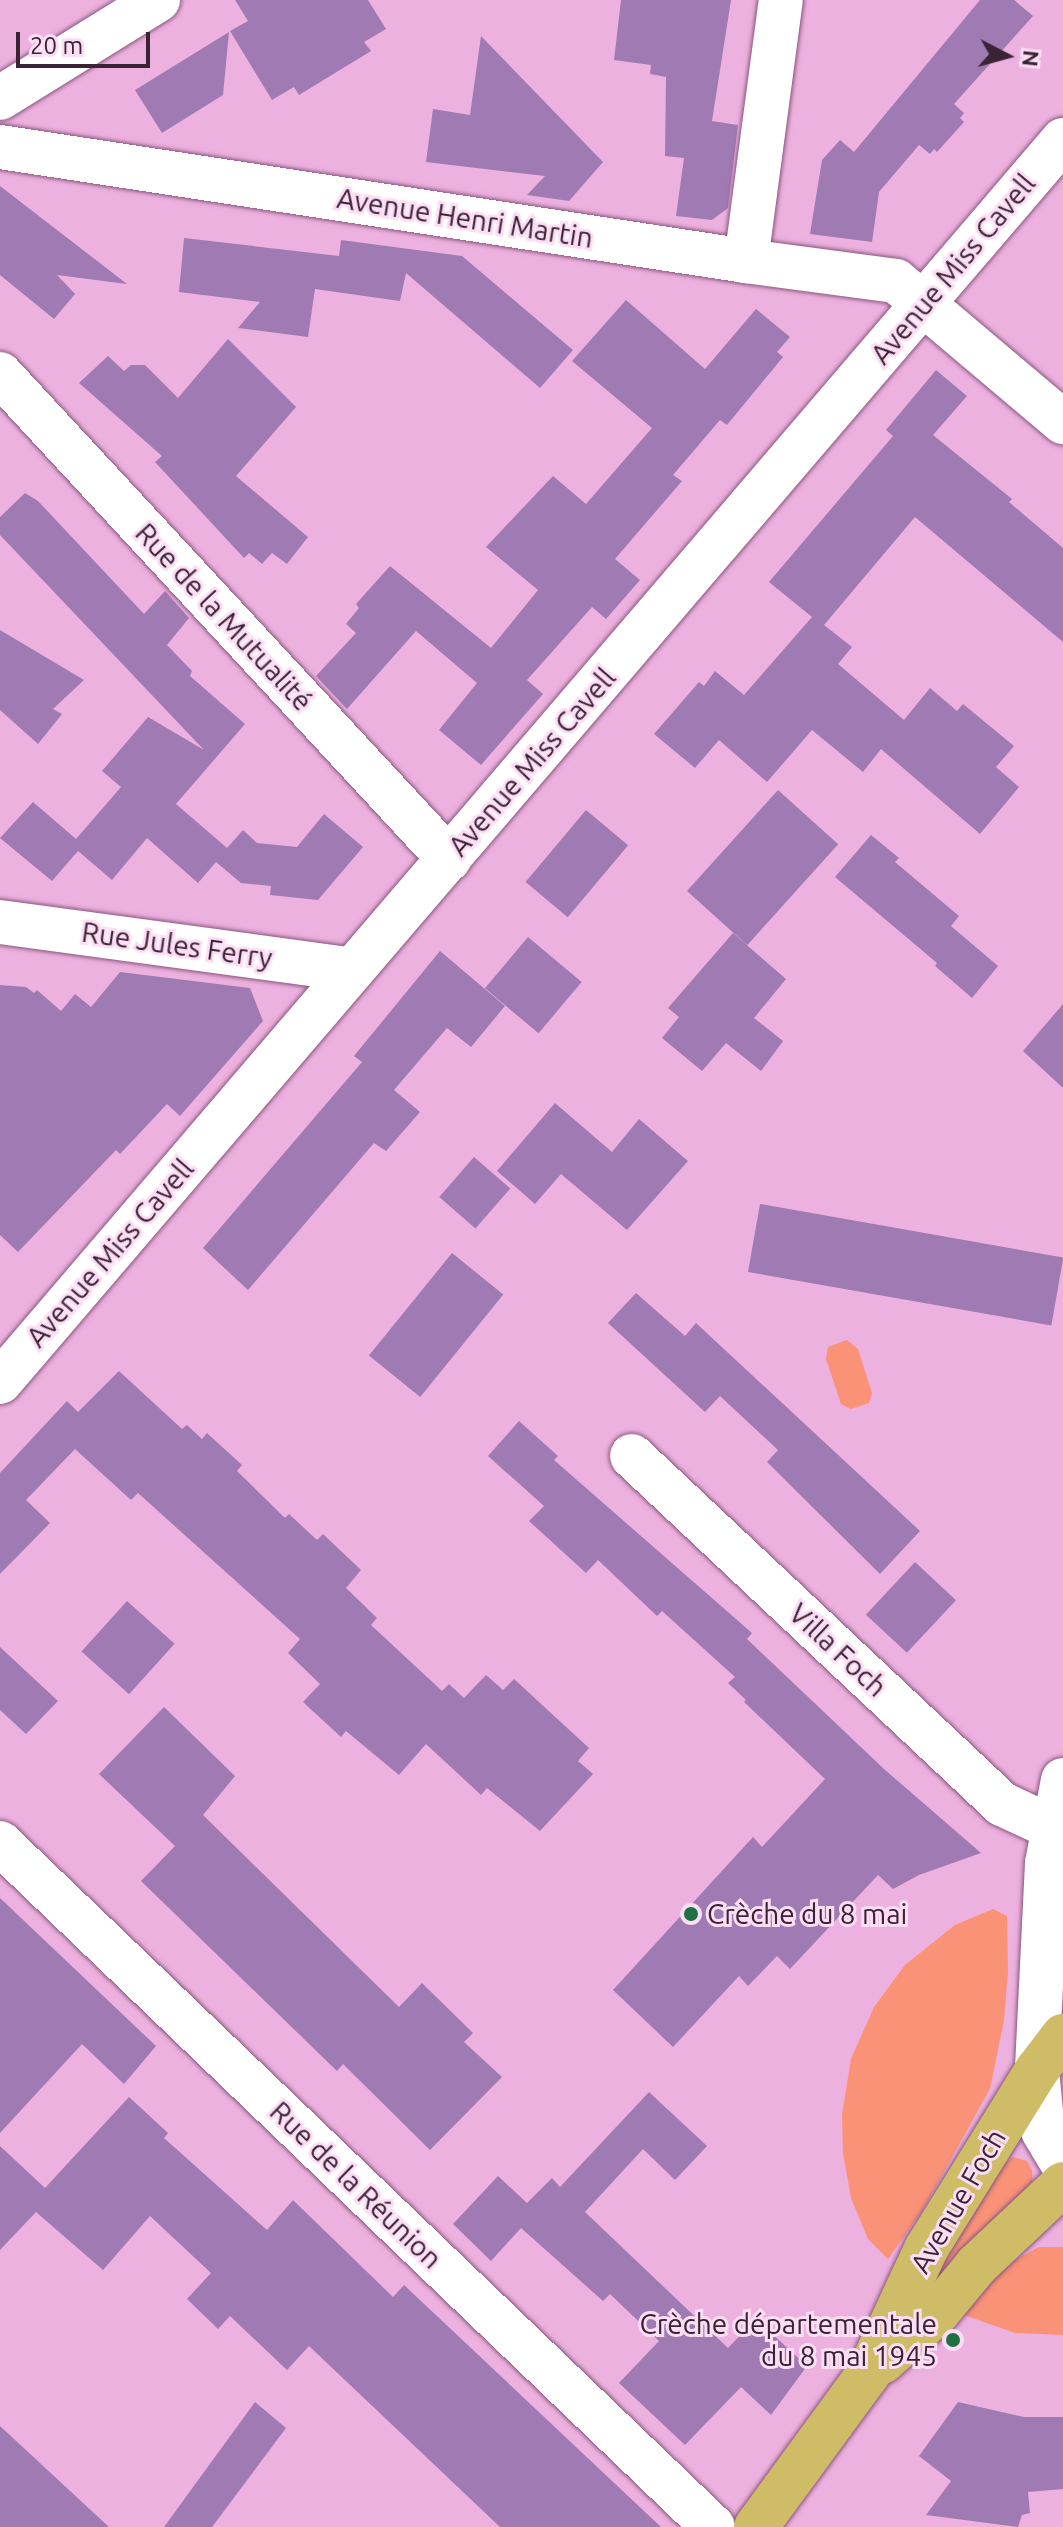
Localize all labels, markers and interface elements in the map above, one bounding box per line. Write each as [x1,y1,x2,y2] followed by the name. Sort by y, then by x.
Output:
[20,16,154,66] scale bar
[967,16,1047,96] north arrow
[30,32,83,59] text: 20 m
[1018,49,1045,68] text: N
[864,167,1042,371] street label: Avenue Miss Cavell
[335,181,595,255] street label: Avenue Henri Martin
[129,516,319,718] street label: Rue de la Mutualité
[441,661,623,863] street label: Avenue Miss Cavell
[80,915,274,975] street label: Rue Jules Ferry
[19,1152,201,1354] street label: Avenue Miss Cavell
[782,1596,894,1704] street label: Villa Foch
[707,1897,907,1931] place label: Crèche du 8 mai
[682,1905,700,1923] marker: Crèche du 8 mai
[263,2095,449,2275] street label: Rue de la Réunion
[903,2123,1013,2279] street label: Avenue Foch
[640,2307,937,2373] place label: Crèche départementale du 8 mai 1945
[944,2331,962,2349] marker: Crèche départementale du 8 mai 1945

